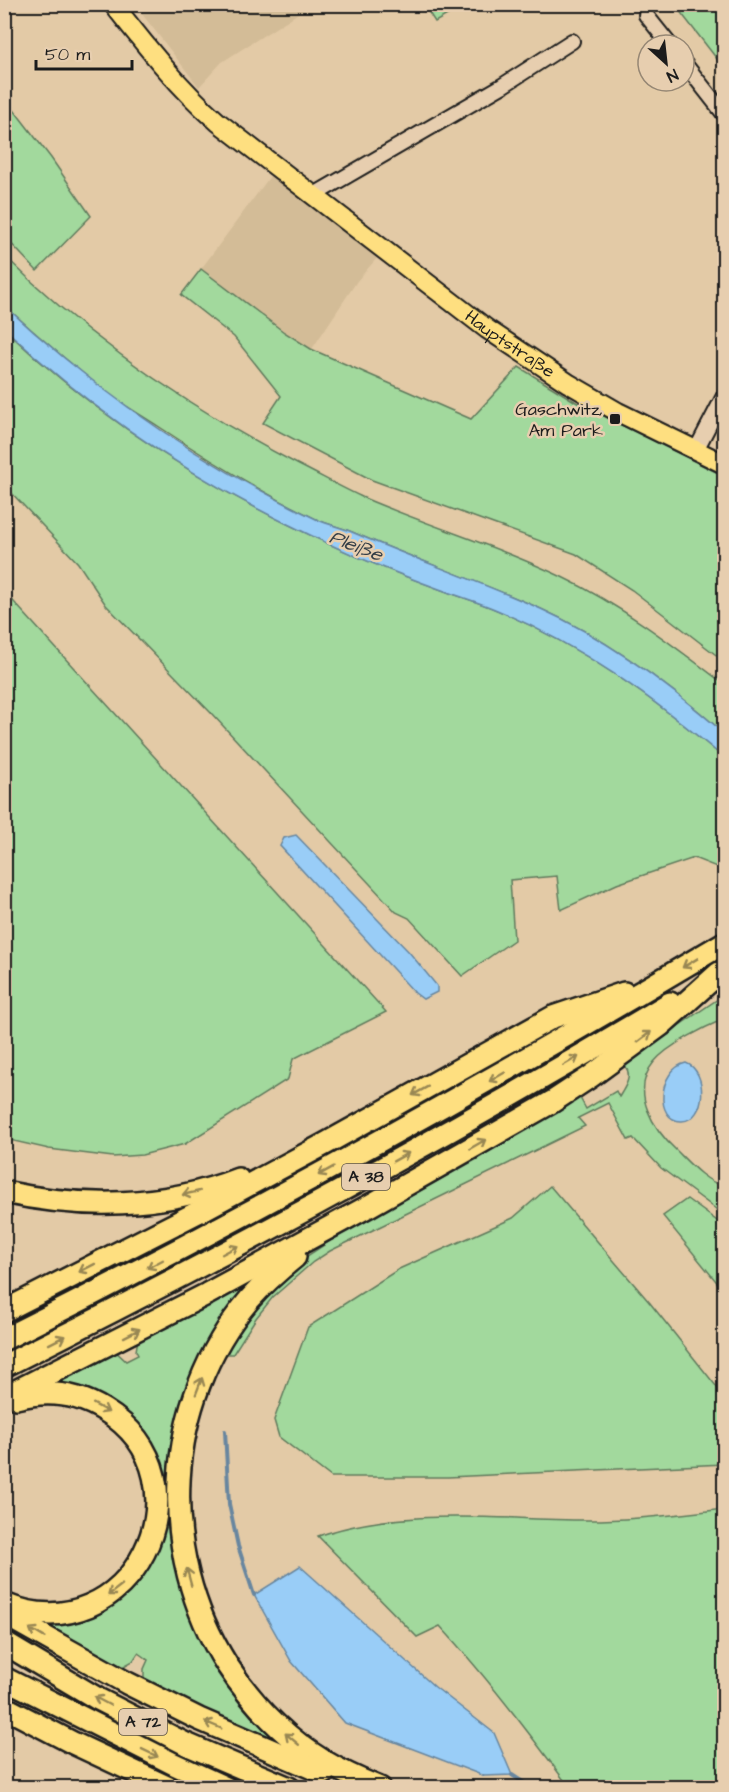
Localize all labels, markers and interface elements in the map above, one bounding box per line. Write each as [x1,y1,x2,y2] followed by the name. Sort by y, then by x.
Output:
[36,33,132,71] scale bar
[636,33,696,93] north arrow
[45,42,90,67] text: 50 m
[663,63,682,88] text: N
[460,304,560,384] street label: Hauptstraße
[515,397,603,443] place label: Gaschwitz, Am Park
[608,412,622,426] marker: Gaschwitz, Am Park
[325,523,388,569] water label: Pleiße
[682,958,699,970] one-way arrow
[635,1031,651,1044] one-way arrow
[562,1055,579,1067] one-way arrow
[489,1071,506,1083] one-way arrow
[412,1085,429,1097] one-way arrow
[469,1138,486,1150] one-way arrow
[392,1151,409,1163] one-way arrow
[342,1164,390,1190] road number: A 38
[318,1166,335,1178] one-way arrow
[182,1188,201,1200] one-way arrow
[221,1244,239,1256] one-way arrow
[146,1258,164,1270] one-way arrow
[78,1263,96,1275] one-way arrow
[123,1326,141,1338] one-way arrow
[47,1334,65,1345] one-way arrow
[195,1377,206,1396] one-way arrow
[92,1402,109,1414] one-way arrow
[183,1568,194,1587] one-way arrow
[107,1584,123,1597] one-way arrow
[29,1626,46,1638] one-way arrow
[94,1695,112,1706] one-way arrow
[119,1709,167,1735] road number: A 72
[204,1719,223,1730] one-way arrow
[284,1732,300,1745] one-way arrow
[141,1747,159,1759] one-way arrow

